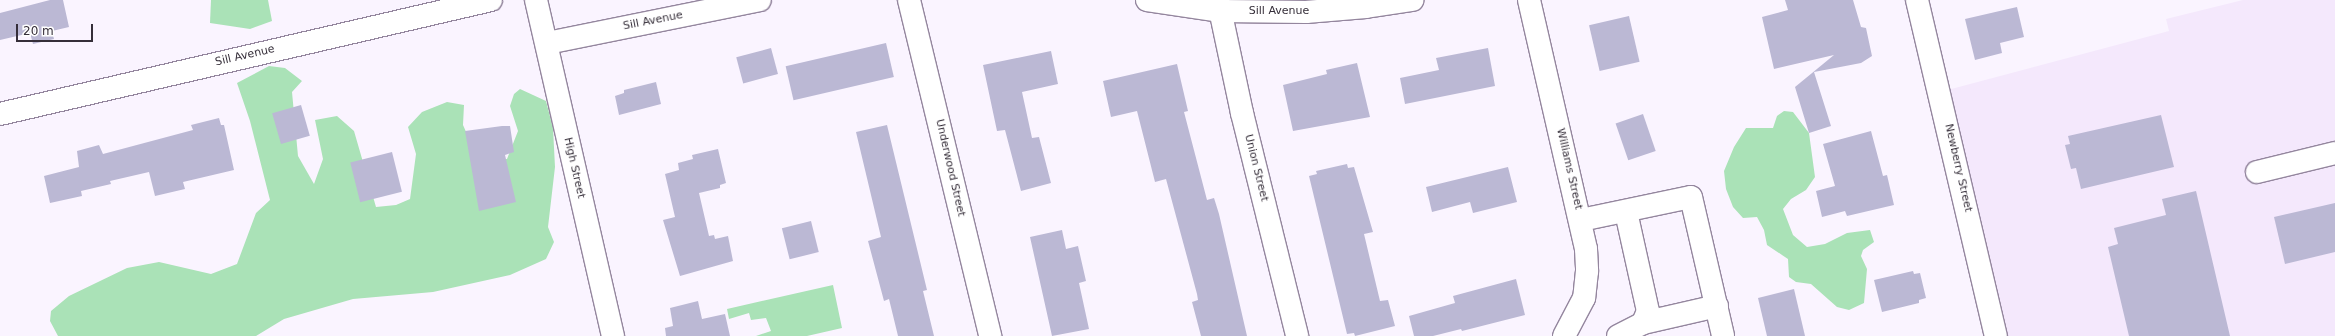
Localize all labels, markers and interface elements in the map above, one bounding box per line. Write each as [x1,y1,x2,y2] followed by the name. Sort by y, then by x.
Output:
[1249,4,1309,18] street label: Sill Avenue
[622,9,684,33] street label: Sill Avenue
[18,16,95,42] scale bar
[23,24,54,38] text: 20 m
[214,43,276,69] street label: Sill Avenue
[932,118,968,218] street label: Underwood Street
[1941,123,1975,213] street label: Newberry Street
[1553,127,1585,211] street label: Williams Street
[1241,133,1271,203] street label: Union Street
[561,136,587,200] street label: High Street

